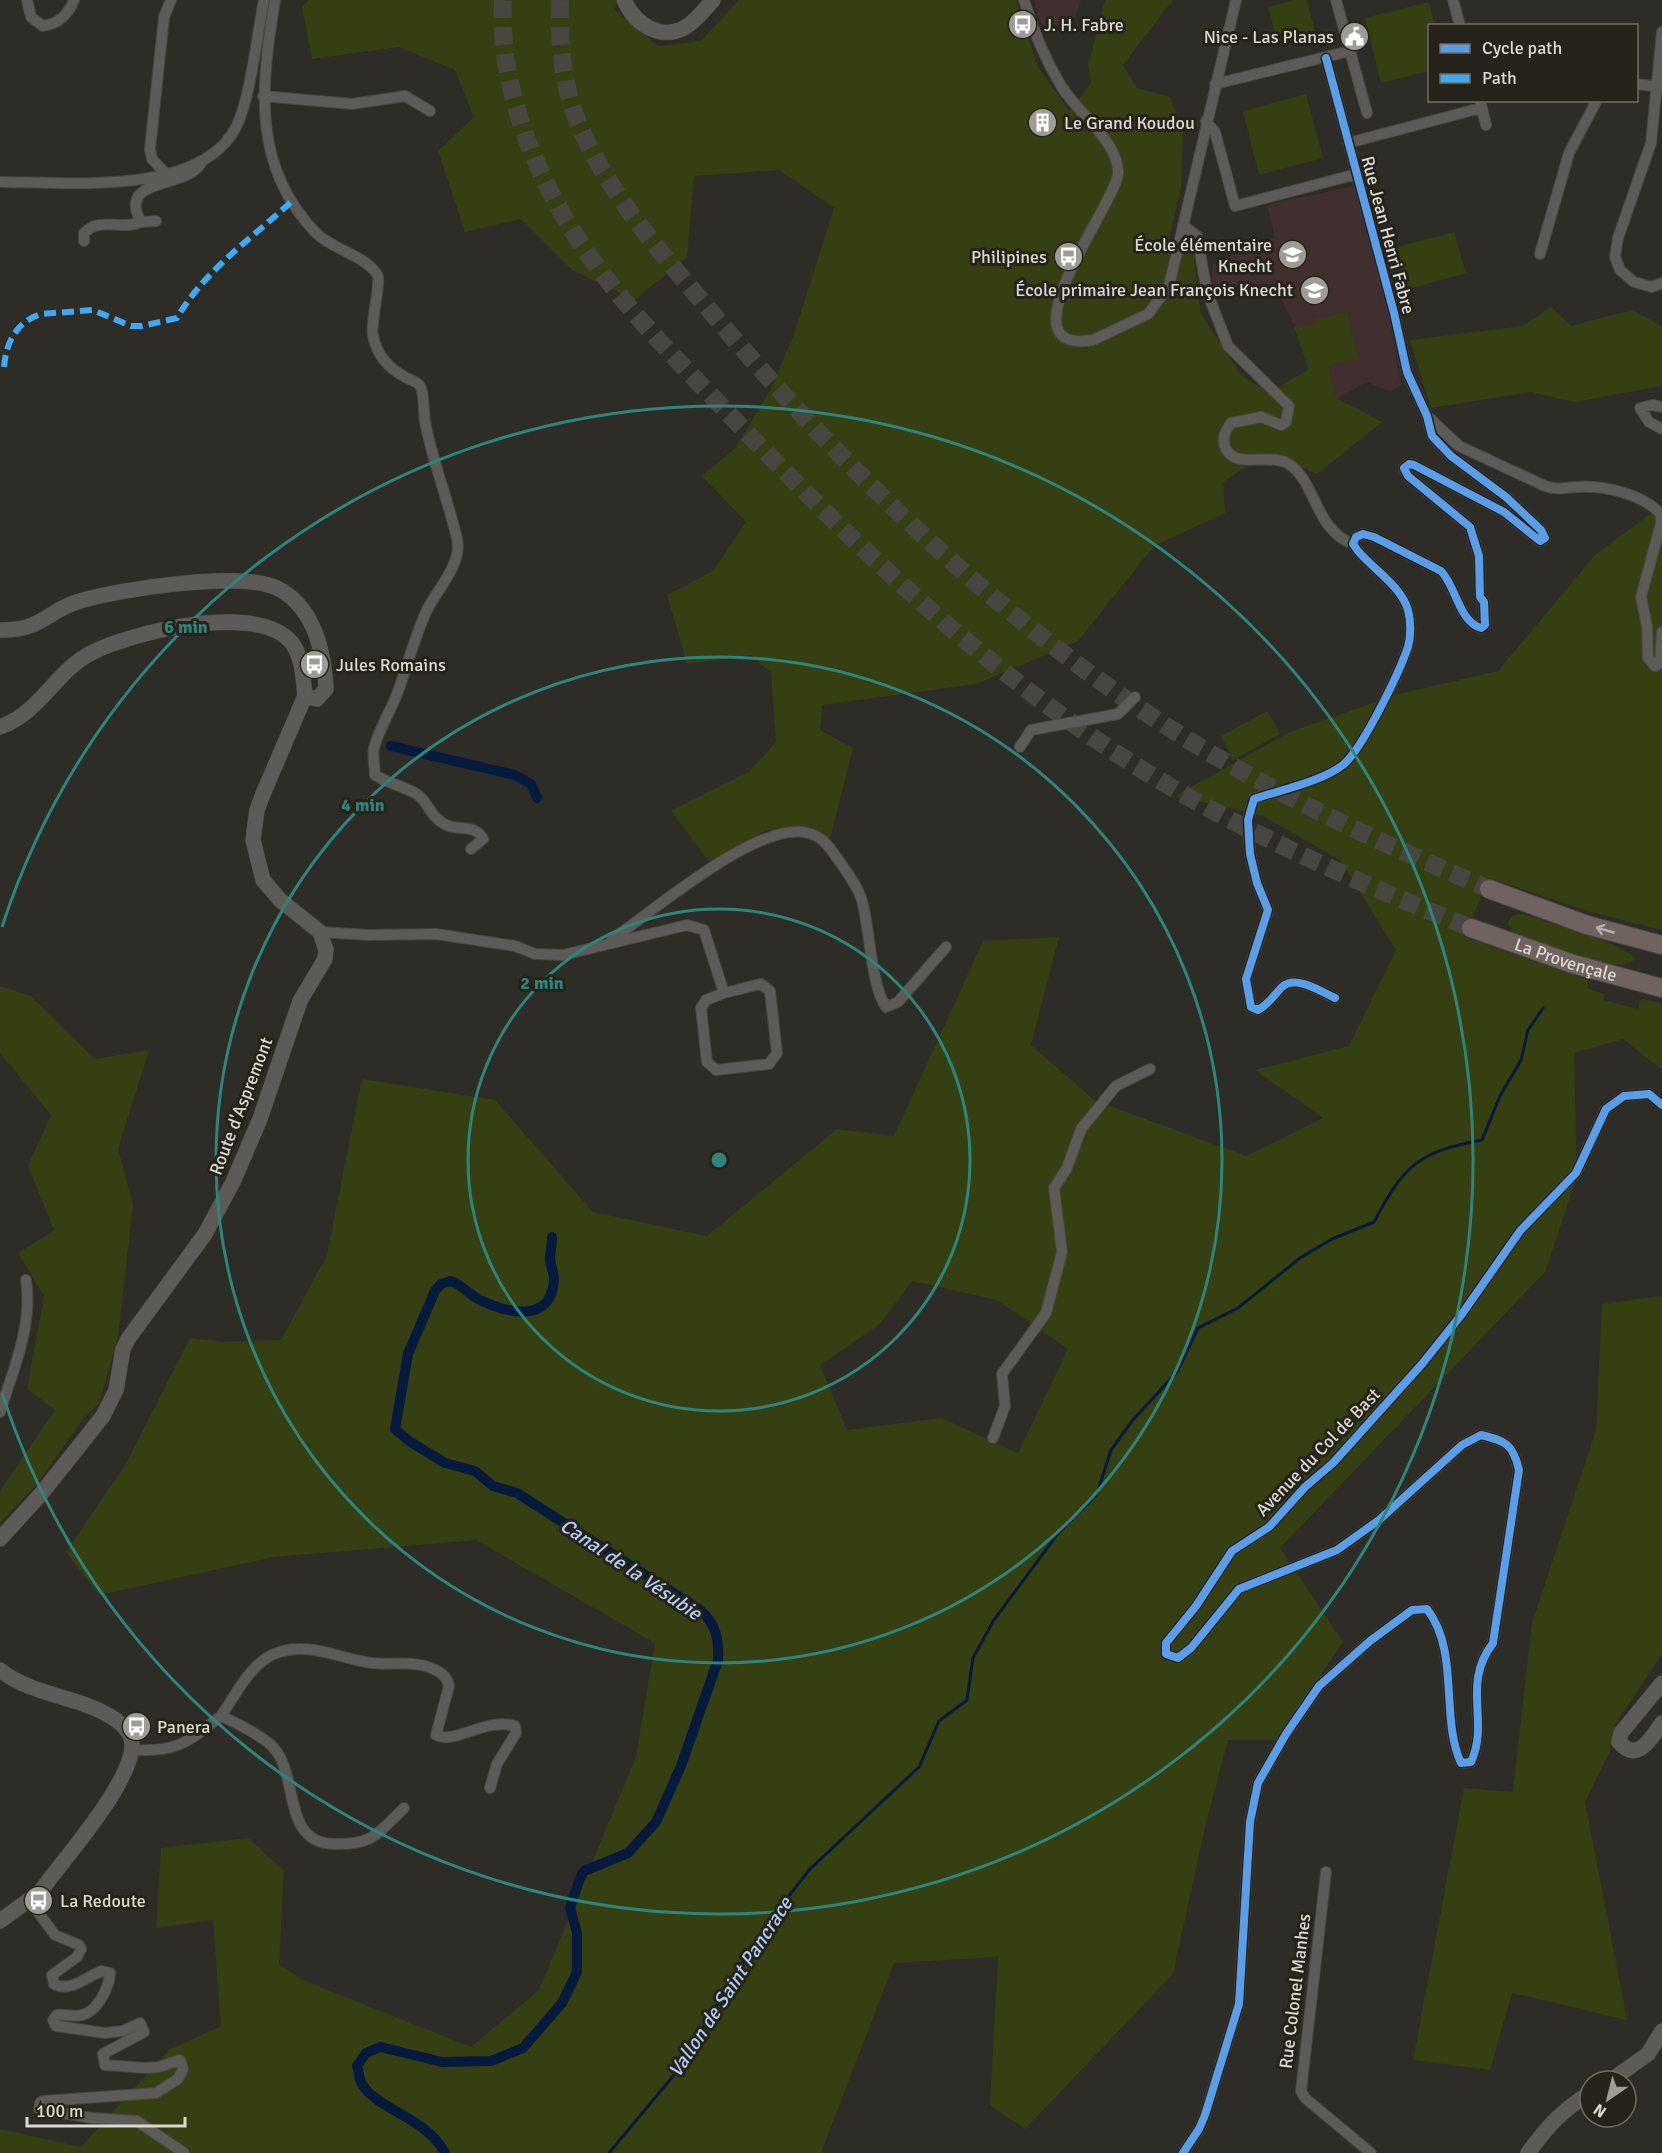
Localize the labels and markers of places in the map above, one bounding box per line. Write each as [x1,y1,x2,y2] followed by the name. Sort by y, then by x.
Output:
[1007,9,1039,41] bus stop icon: J. H. Fabre
[1044,14,1124,36] place label: J. H. Fabre
[1339,21,1371,53] public building icon: Nice - Las Planas
[1204,26,1334,48] place label: Nice - Las Planas
[1027,107,1059,139] building icon: Le Grand Koudou
[1064,112,1195,134] place label: Le Grand Koudou
[1134,234,1272,277] place label: École élémentaire Knecht
[1277,239,1309,271] school or university icon: École élémentaire Knecht
[1052,241,1084,273] bus stop icon: Philipines
[971,246,1047,268] place label: Philipines
[1298,274,1330,306] school or university icon: École primaire Jean François Knecht
[1015,279,1293,301] place label: École primaire Jean François Knecht
[299,649,331,681] bus stop icon: Jules Romains
[336,654,446,676] place label: Jules Romains
[709,1150,729,1170] centre of rings
[120,1711,152,1743] bus stop icon: Panera
[157,1716,210,1738] place label: Panera
[23,1885,55,1917] bus stop icon: La Redoute
[60,1890,146,1912] place label: La Redoute

